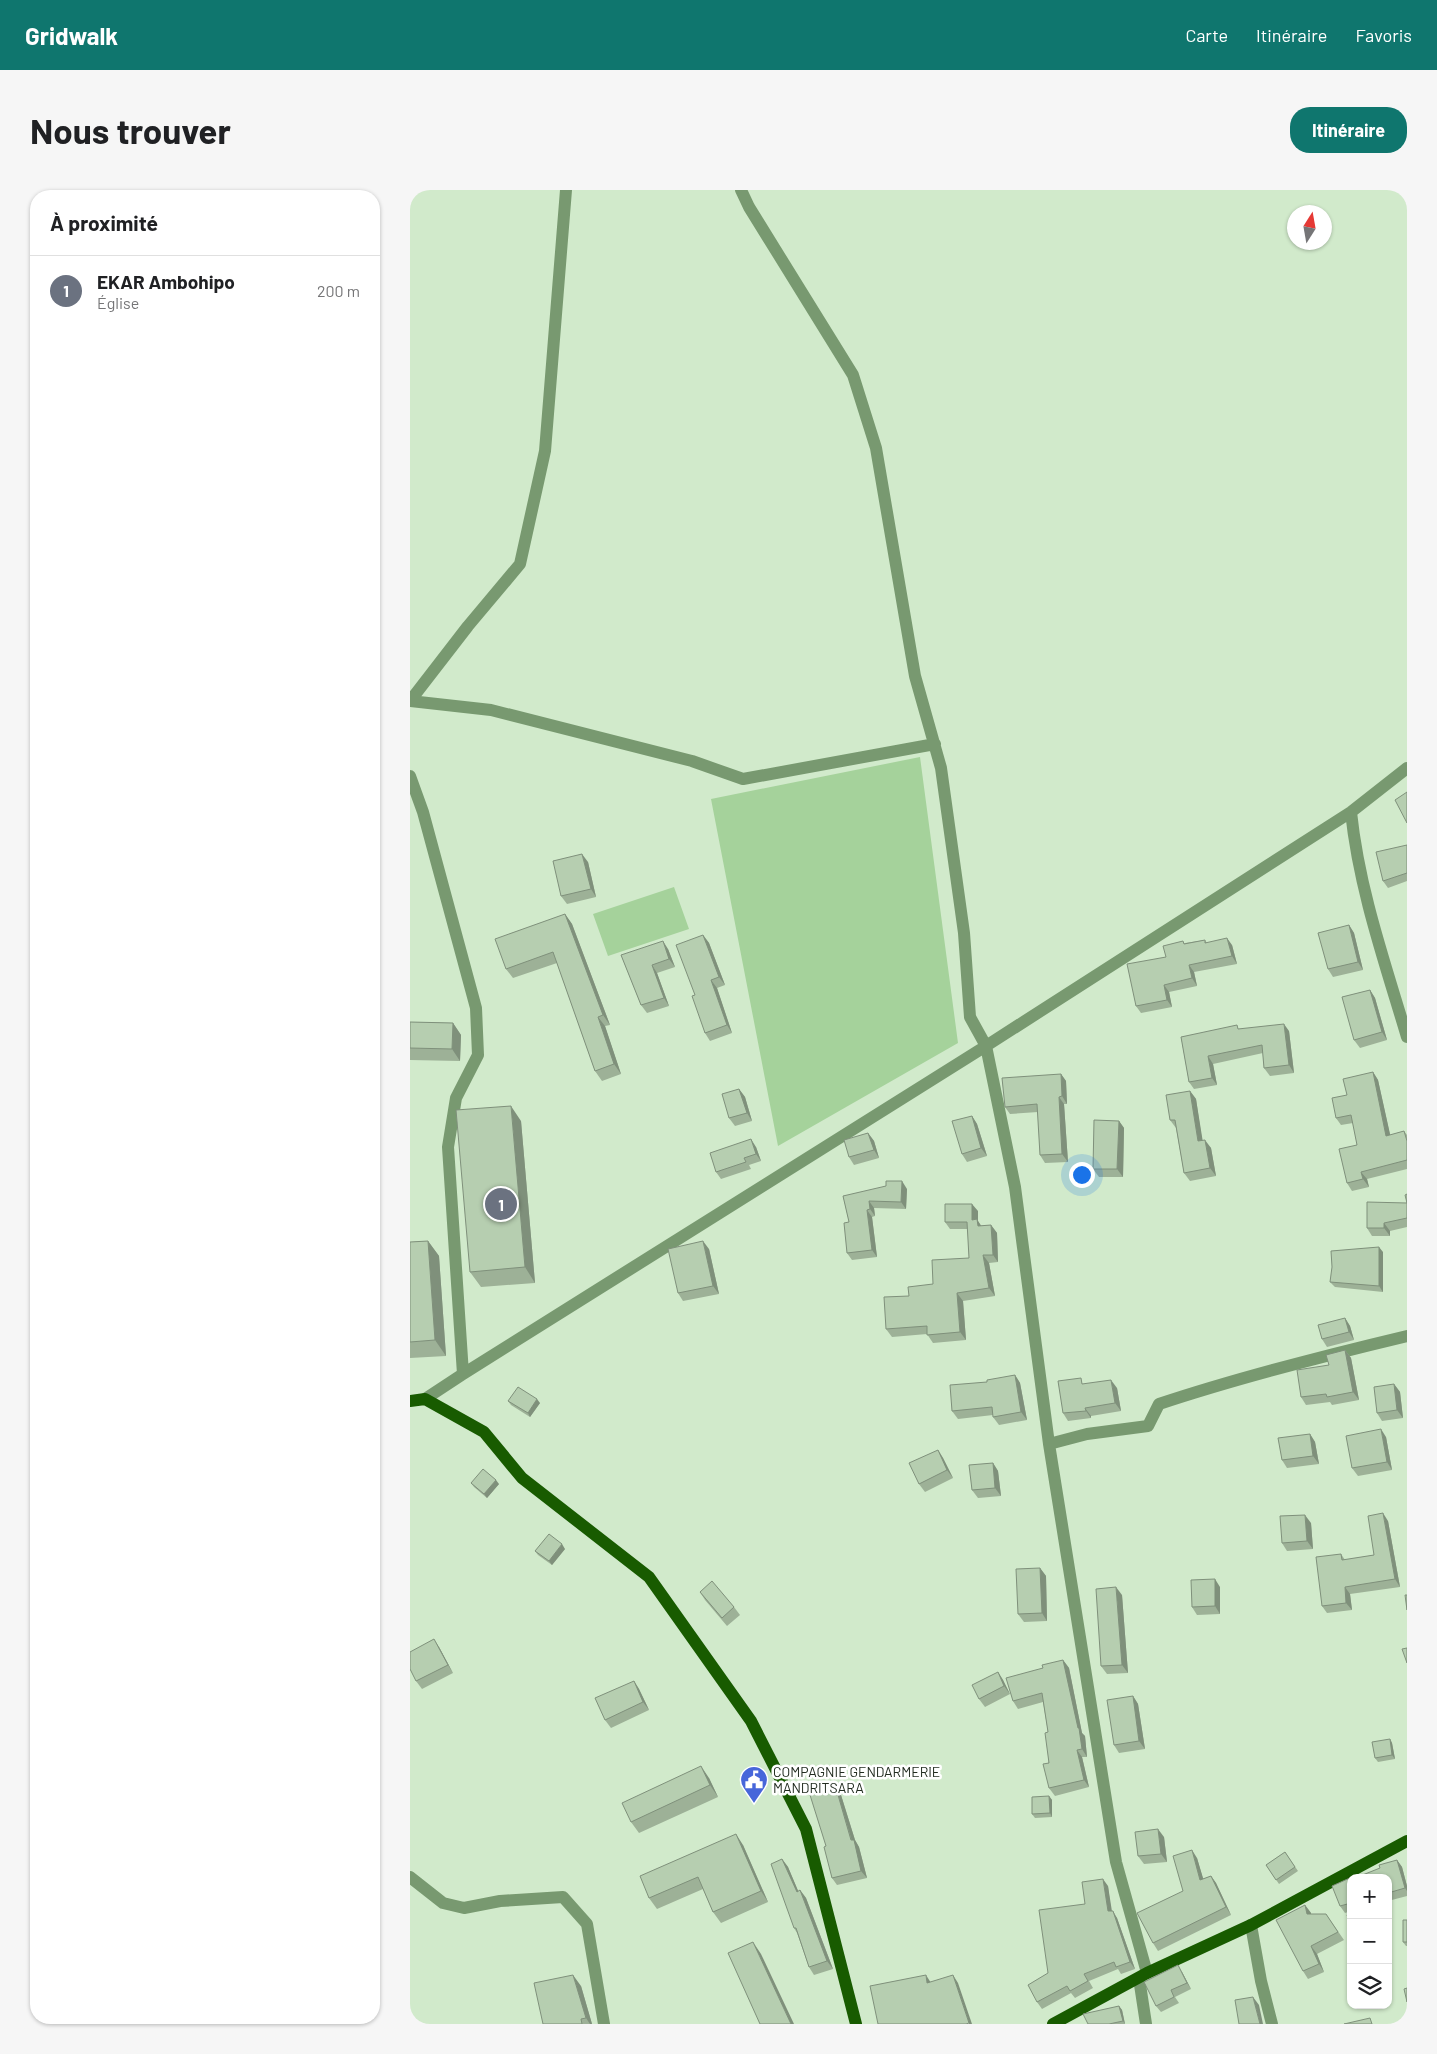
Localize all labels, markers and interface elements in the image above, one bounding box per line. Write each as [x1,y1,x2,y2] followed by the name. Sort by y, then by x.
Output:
[25,21,118,50] text: Gridwalk
[1185,24,1228,46] text: Carte
[1256,24,1327,46] text: Itinéraire
[1355,24,1412,46] text: Favoris
[1290,107,1407,153] button: Itinéraire
[30,109,231,151] text: Nous trouver
[1287,205,1332,250] north arrow
[50,210,158,235] text: À proximité
[97,270,235,293] text: EKAR Ambohipo
[63,281,69,300] text: 1
[317,281,360,300] text: 200 m
[97,293,139,312] text: Église
[1069,1162,1095,1188] your location
[485,1185,517,1223] pin: 1
[773,1763,940,1796] place label: COMPAGNIE GENDARMERIE MANDRITSARA
[739,1765,769,1804] public building icon: COMPAGNIE GENDARMERIE MANDRITSARA
[1347,1874,1392,2009] map controls
[1347,1874,1392,1919] button: +
[1347,1919,1392,1964] button: −
[1347,1964,1392,2009] button: layers

